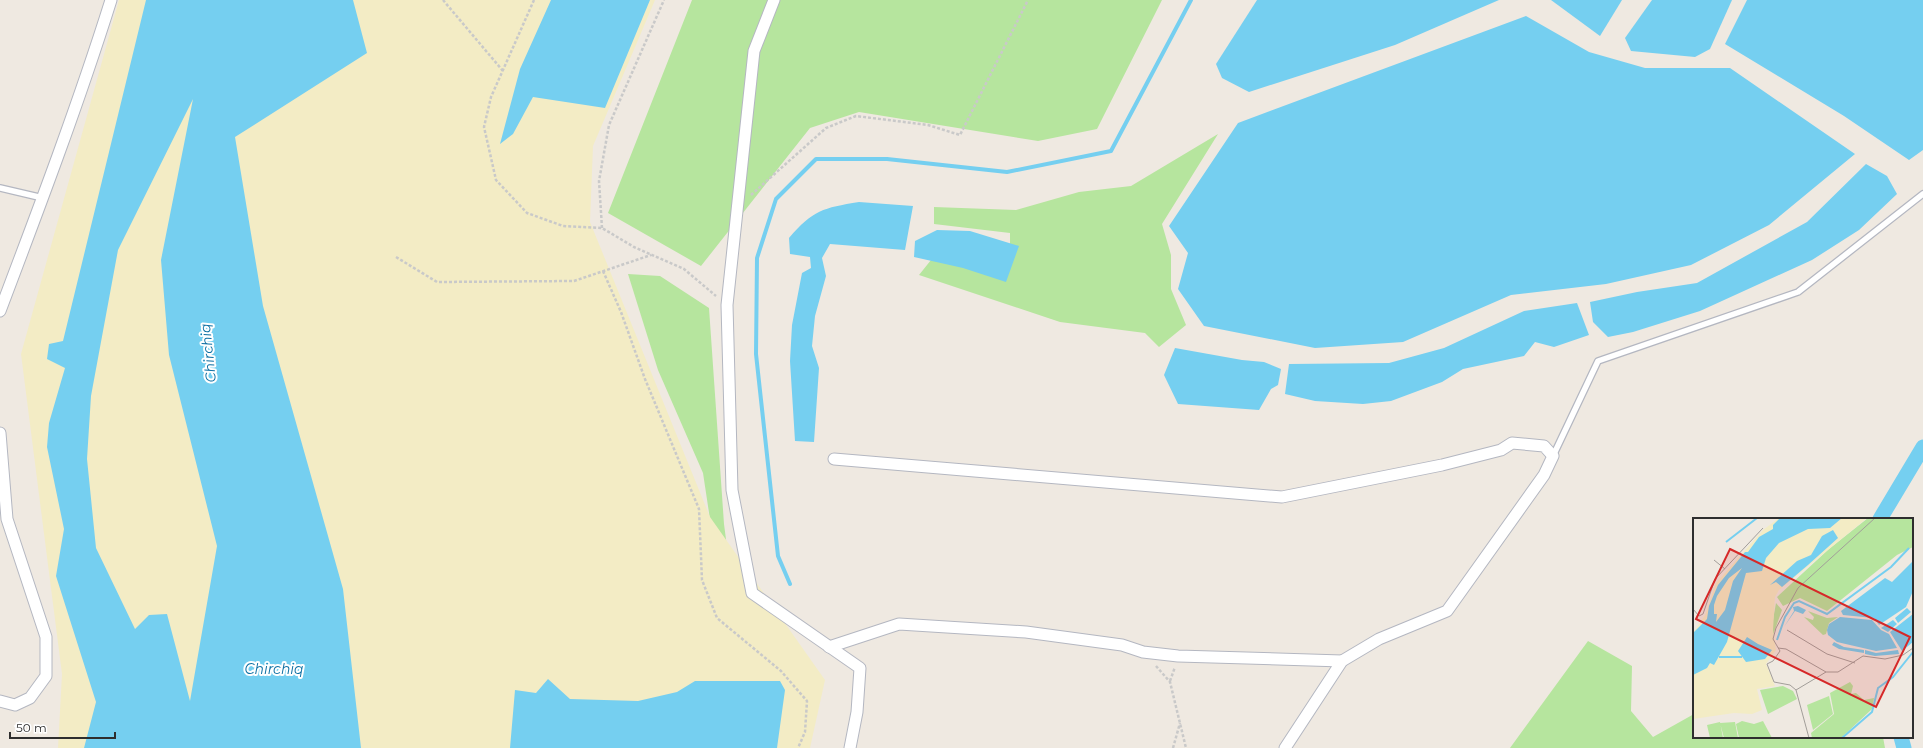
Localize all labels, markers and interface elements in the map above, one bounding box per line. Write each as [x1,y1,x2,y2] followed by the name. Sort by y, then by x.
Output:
[196,323,220,383] water label: Chirchiq
[1693,518,1913,738] inset map
[244,660,304,678] water label: Chirchiq
[10,714,115,740] scale bar
[16,720,47,735] text: 50 m

